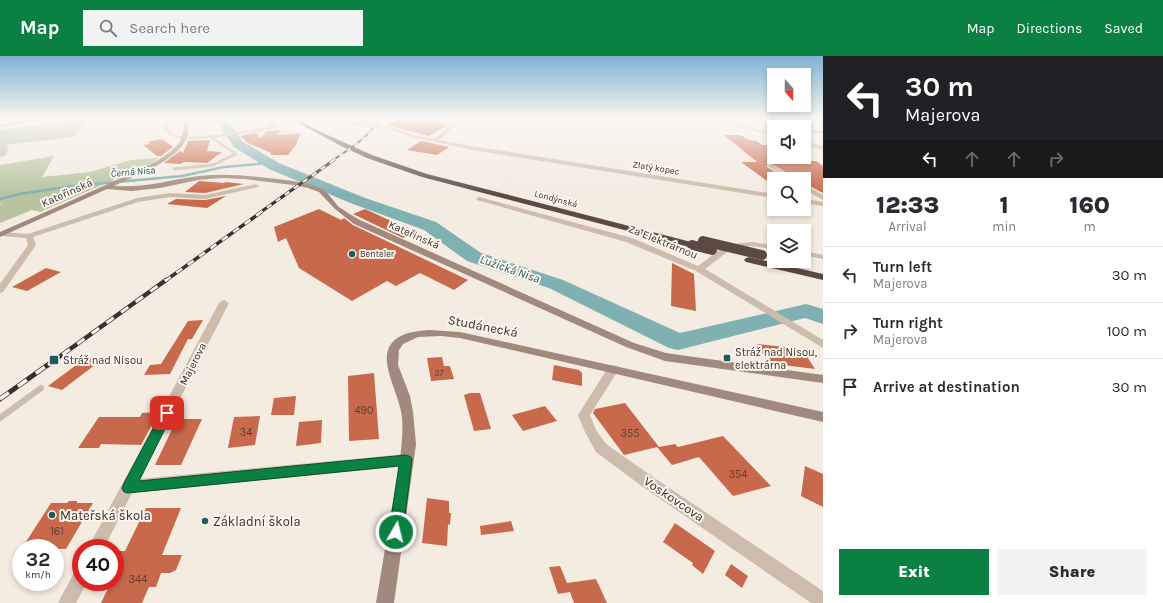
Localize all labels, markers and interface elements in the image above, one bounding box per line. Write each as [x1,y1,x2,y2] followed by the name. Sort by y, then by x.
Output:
[83,10,363,46] search box
[20,17,59,39] text: Map
[97,17,119,39] icon: search
[129,19,210,37] text: Search here
[967,20,995,37] text: Map
[1017,20,1082,37] text: Directions
[1104,20,1143,37] text: Saved
[767,68,811,112] north arrow
[767,68,811,268] map controls
[905,70,974,103] text: 30 m
[839,72,891,124] icon: left
[905,104,980,126] text: Majerova
[767,120,811,164] button: sound
[919,148,941,170] icon: left
[961,148,983,170] icon: ahead
[1003,148,1025,170] icon: ahead
[1045,148,1067,170] icon: right
[632,159,680,177] street label: Zlatý kopec
[110,164,156,180] water label: Černá Nisa
[767,172,811,216] button: search
[39,176,95,210] street label: Kateřinská
[533,188,579,210] street label: Londýnská
[876,191,939,219] text: 12:33
[1000,191,1009,219] text: 1
[1069,191,1110,219] text: 160
[386,218,442,252] street label: Kateřinská
[889,219,927,234] text: Arrival
[992,219,1016,234] text: min
[1083,219,1096,234] text: m
[626,222,700,262] street label: Za Elektrárnou
[767,224,811,268] button: layers
[347,249,357,259] marker: Benteler
[360,249,395,259] place label: Benteler
[478,252,542,286] water label: Lužická Nisa
[873,258,932,276] text: Turn left
[839,264,861,286] icon: left
[1112,266,1147,284] text: 30 m
[873,276,927,291] text: Majerova
[447,312,519,340] street label: Studánecká
[873,314,943,332] text: Turn right
[839,320,861,342] icon: right
[1107,322,1147,340] text: 100 m
[873,332,927,347] text: Majerova
[177,341,209,387] street label: Majerova
[735,346,817,372] place label: Stráž nad Nisou, elektrárna
[722,353,732,363] marker: Stráž nad Nisou, elektrárna
[48,354,60,366] marker: Stráž nad Nisou
[63,354,143,367] place label: Stráž nad Nisou
[434,368,445,378] house number: 37
[839,376,861,398] icon: arrive
[873,378,1020,396] text: Arrive at destination
[1112,378,1147,396] text: 30 m
[150,396,184,430] pin
[156,402,178,424] icon: arrive
[354,404,374,417] house number: 490
[240,426,252,439] house number: 34
[621,427,639,440] house number: 355
[729,468,747,481] house number: 354
[641,473,707,525] street label: Voskovcova
[60,508,151,523] place label: Mateřská škola
[47,510,57,520] marker: Mateřská škola
[375,511,417,553] position arrow
[213,514,301,529] place label: Základní škola
[200,516,210,526] marker: Základní škola
[50,525,64,538] house number: 161
[72,539,124,591] speed limit sign: 40
[26,548,50,571] text: 32
[839,549,989,595] button: Exit
[997,549,1147,595] button: Share
[25,569,51,581] text: km/h
[129,573,147,586] house number: 344

